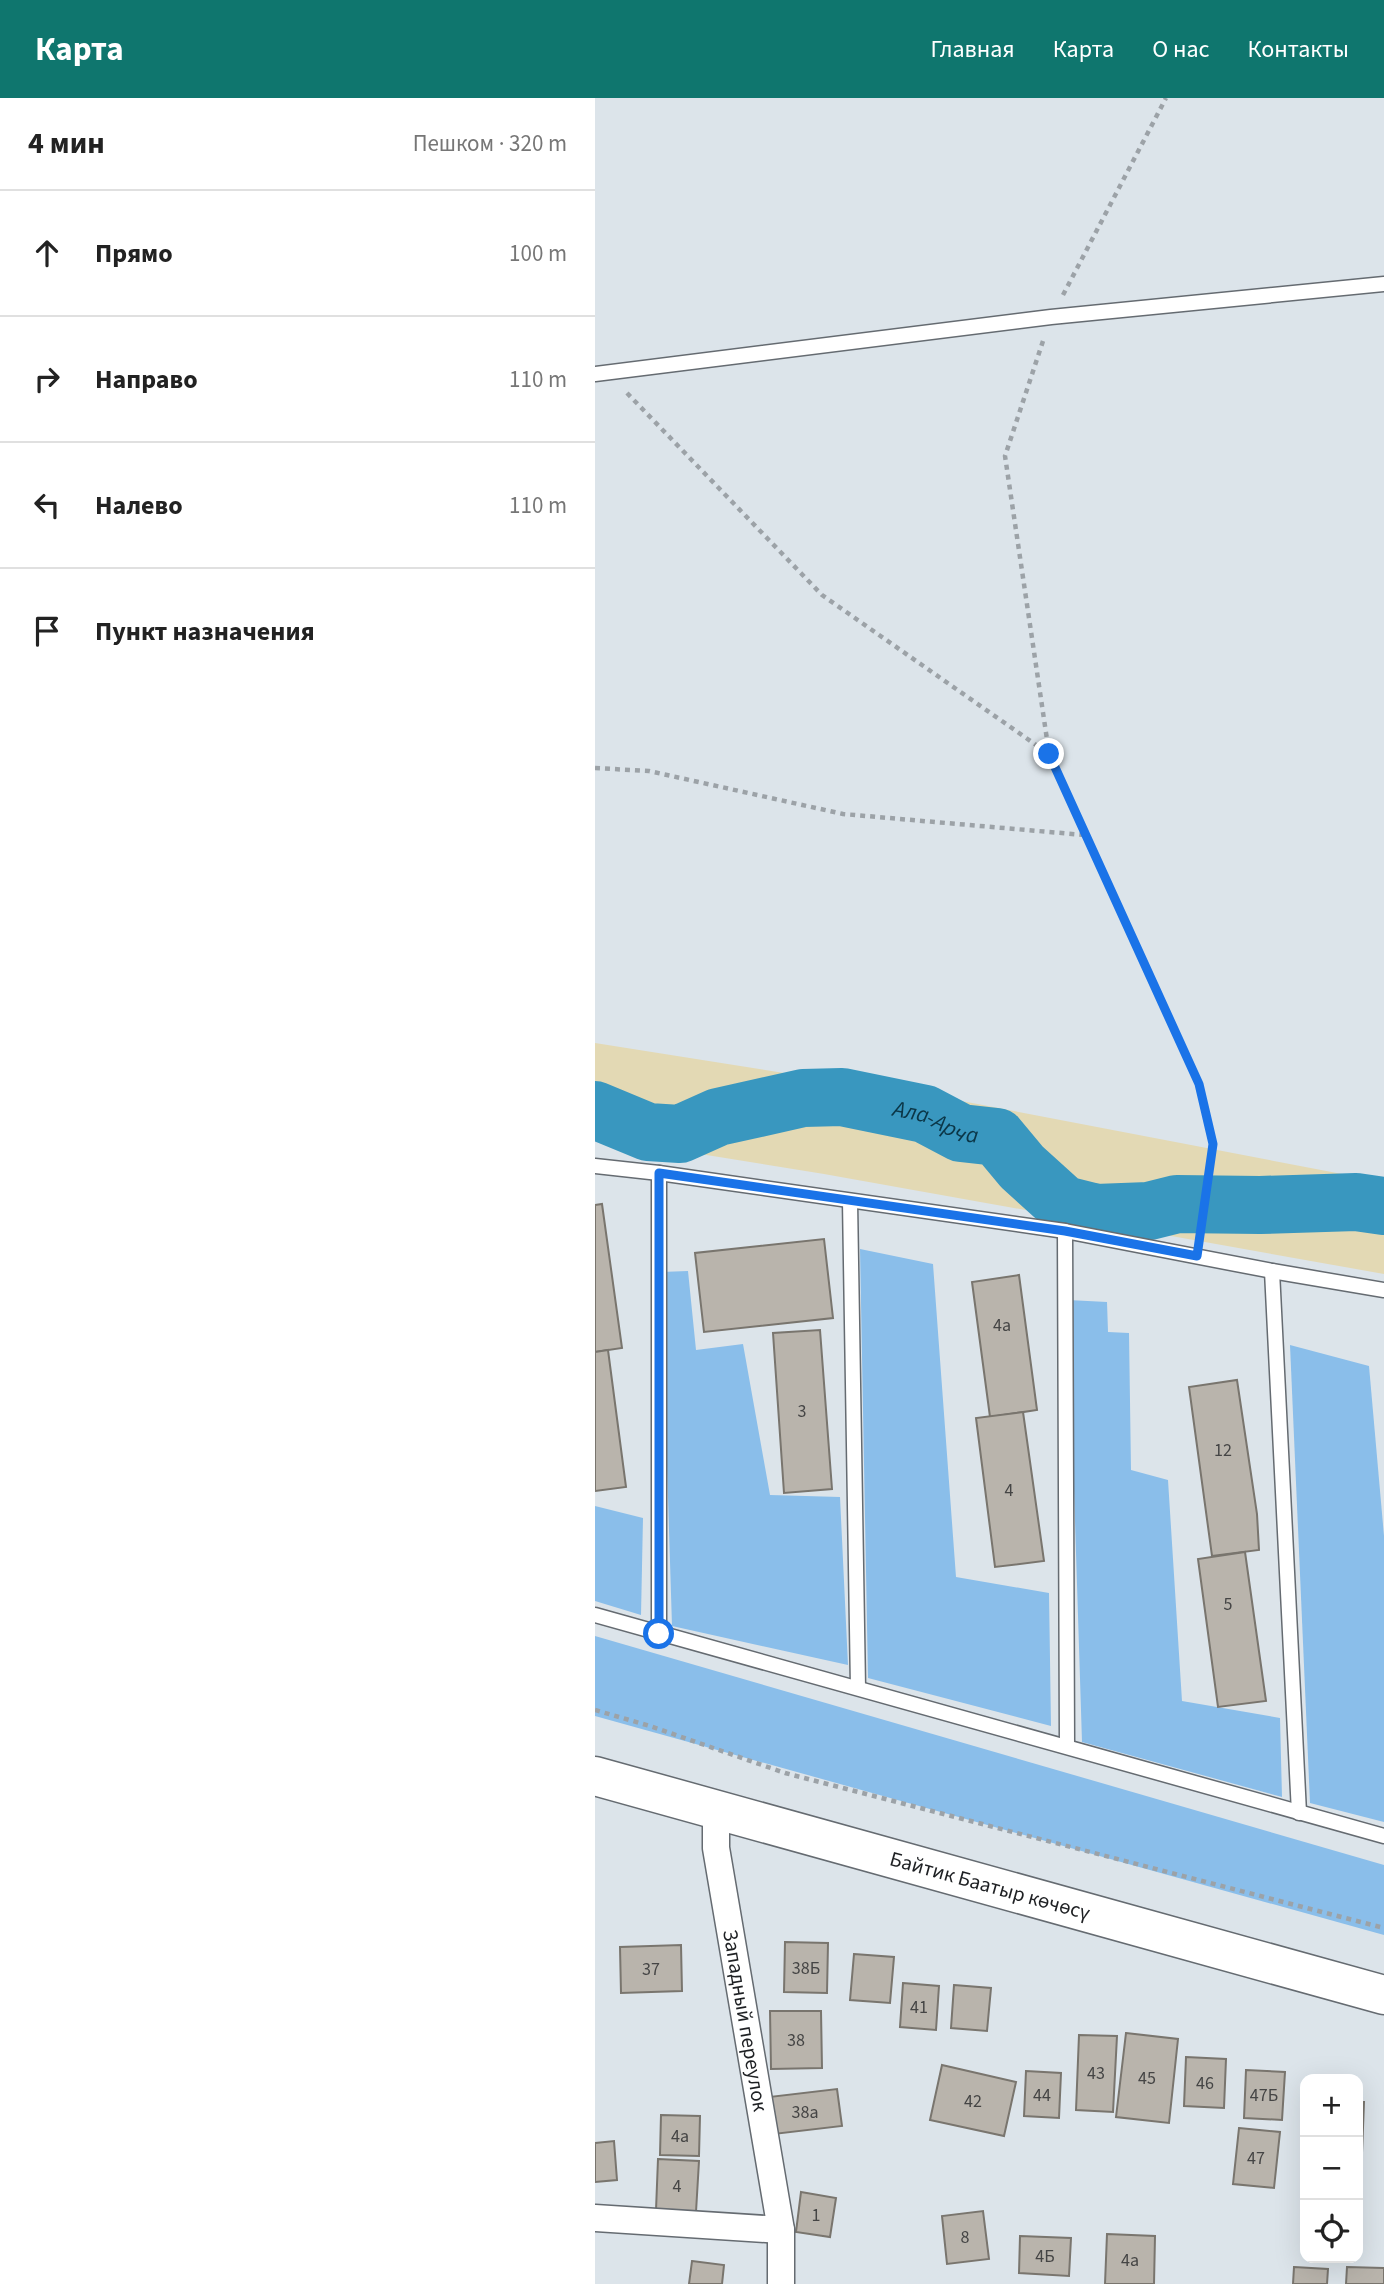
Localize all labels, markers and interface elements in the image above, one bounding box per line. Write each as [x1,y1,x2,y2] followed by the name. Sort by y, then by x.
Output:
[35,26,124,73] text: Карта
[930,32,1015,67] text: Главная
[1053,32,1114,67] text: Карта
[1152,32,1209,67] text: О нас
[1247,32,1349,67] text: Контакты
[28,122,105,165] text: 4 мин
[413,127,567,160] text: Пешком · 320 m
[28,234,66,272] icon: ahead
[95,235,173,272] text: Прямо
[509,237,567,270] text: 100 m
[28,360,66,398] icon: right
[95,361,198,398] text: Направо
[509,363,567,396] text: 110 m
[28,486,66,524] icon: left
[95,487,183,524] text: Налево
[509,489,567,522] text: 110 m
[28,612,66,650] icon: arrive
[95,613,315,650] text: Пункт назначения
[1033,738,1064,769] route end
[888,1091,980,1151] water label: Ала-Арча
[993,1313,1011,1338] house number: 4а
[798,1399,807,1424] house number: 3
[1214,1438,1232,1463] house number: 12
[1005,1478,1014,1503] house number: 4
[1224,1592,1233,1617] house number: 5
[643,1618,674,1649] route start
[886,1844,1094,1928] street label: Байтик Баатыр көчөсү
[715,1927,776,2115] street label: Западный переулок
[792,1956,820,1981] house number: 38Б
[642,1957,660,1982] house number: 37
[910,1995,928,2020] house number: 41
[787,2028,805,2053] house number: 38
[1087,2061,1105,2086] house number: 43
[1138,2066,1156,2091] house number: 45
[1196,2071,1214,2096] house number: 46
[1300,2074,1363,2263] map controls
[1300,2074,1363,2137] button: +
[1033,2083,1051,2108] house number: 44
[1250,2083,1278,2108] house number: 47Б
[964,2089,982,2114] house number: 42
[792,2100,818,2125] house number: 38а
[671,2124,689,2149] house number: 4а
[1300,2137,1363,2200] button: −
[1247,2146,1265,2171] house number: 47
[673,2174,682,2199] house number: 4
[1300,2200,1363,2263] button: locate
[812,2203,820,2228] house number: 1
[961,2225,970,2250] house number: 8
[1035,2244,1055,2269] house number: 4Б
[1121,2248,1139,2273] house number: 4а

